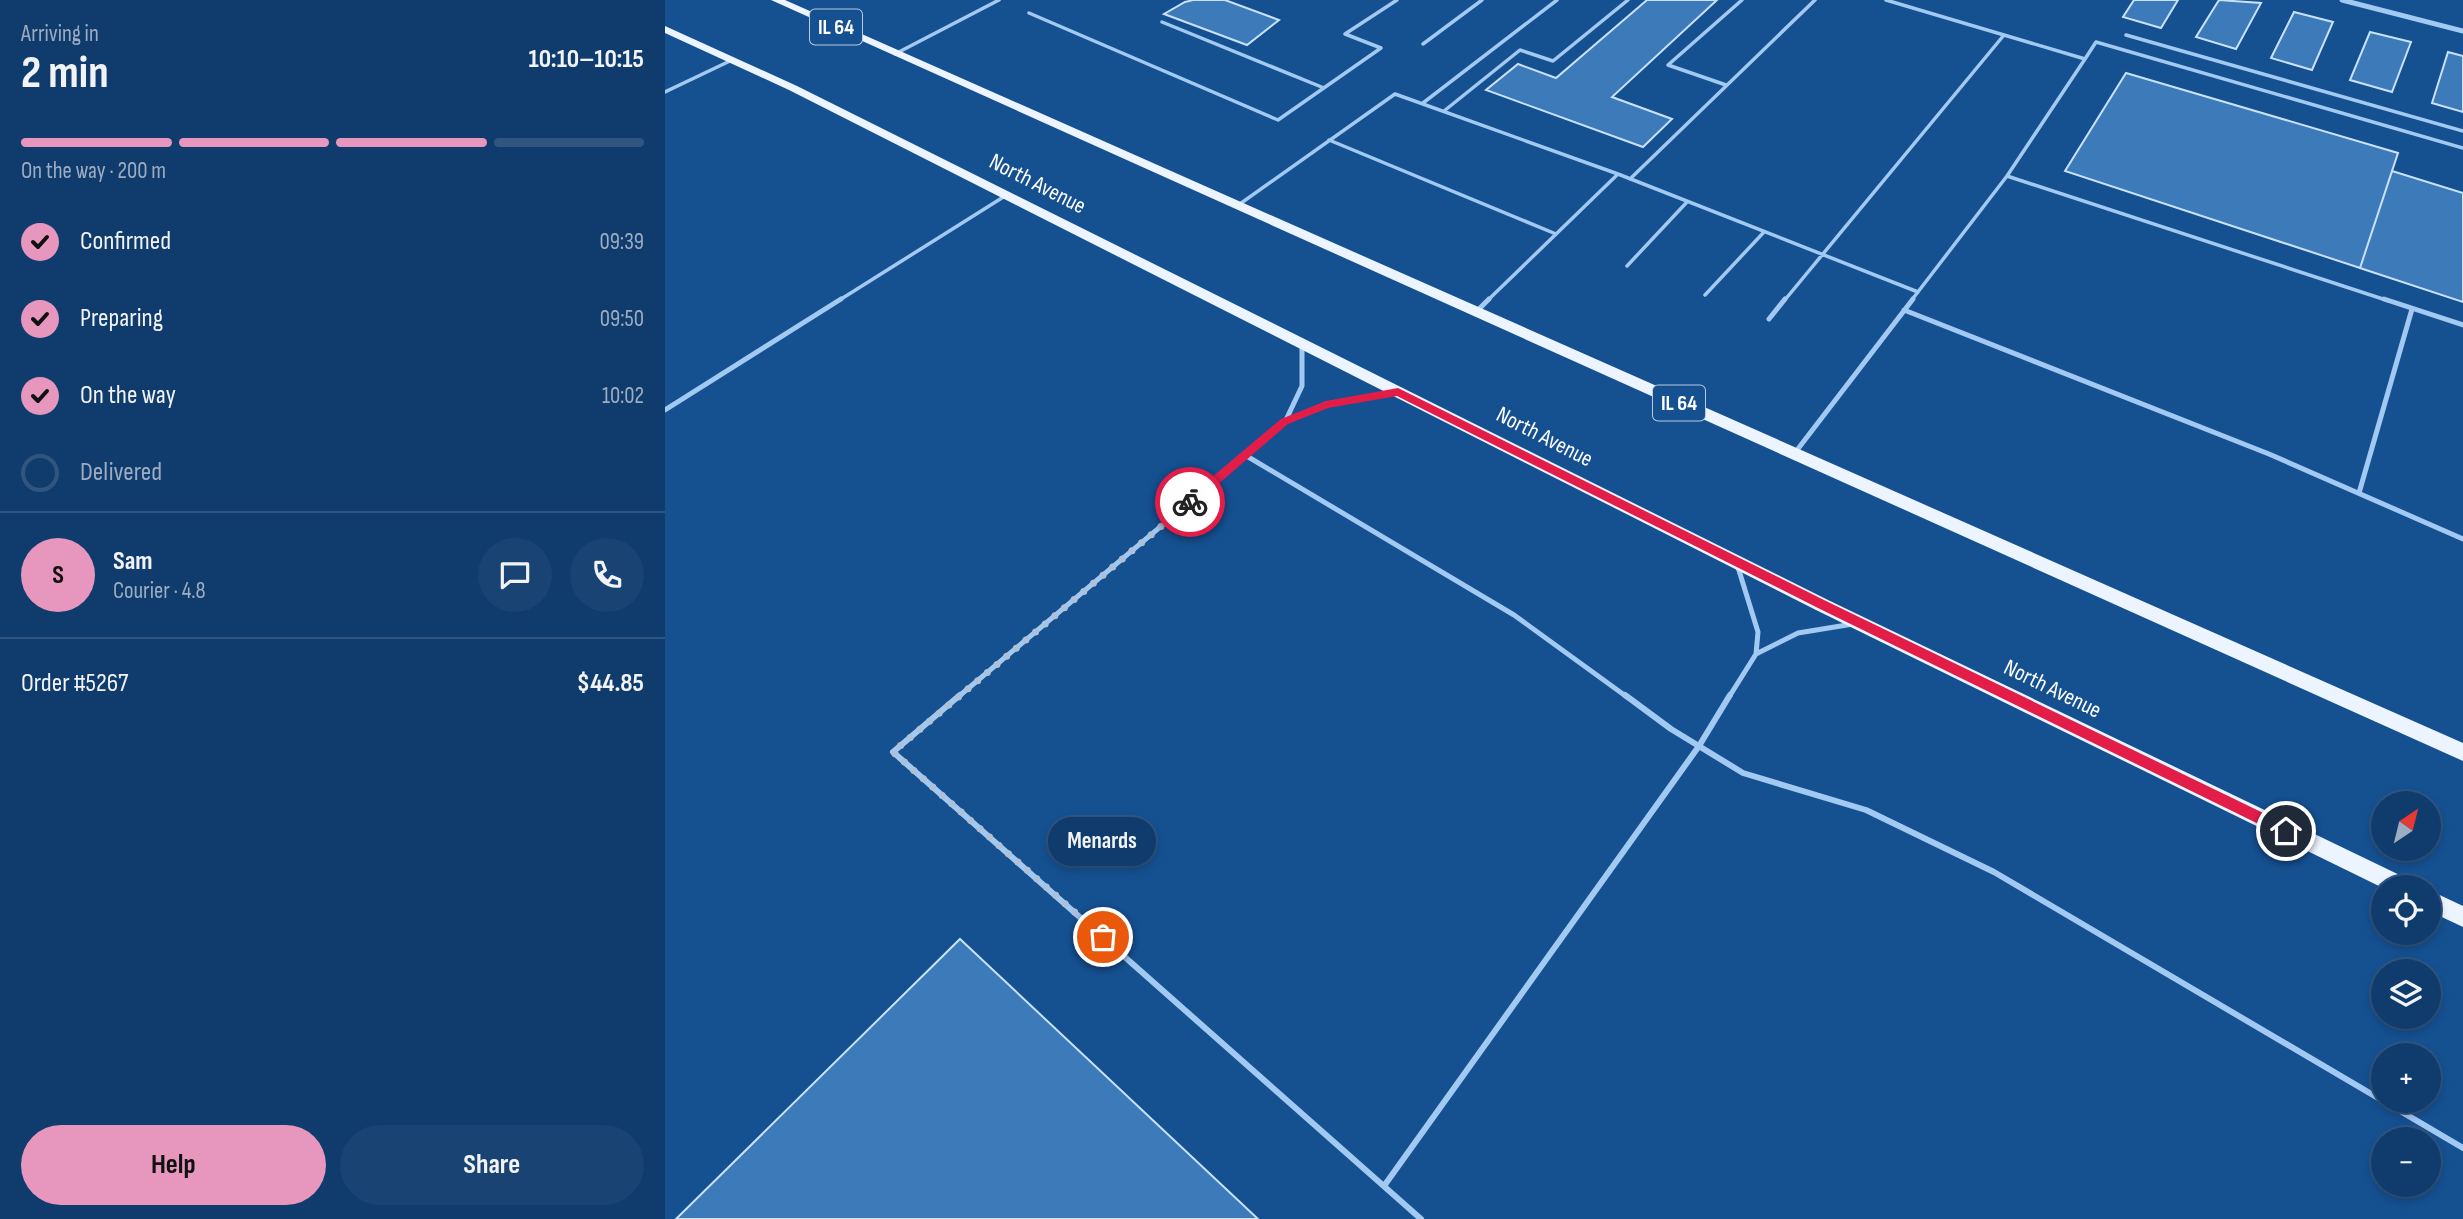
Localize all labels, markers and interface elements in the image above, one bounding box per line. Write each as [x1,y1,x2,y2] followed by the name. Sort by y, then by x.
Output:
[810,10,862,44] road number: IL 64
[21,20,99,48] text: Arriving in
[529,44,644,75] text: 10:10–10:15
[21,46,109,101] text: 2 min
[984,148,1091,220] street label: North Avenue
[21,157,166,185] text: On the way · 200 m
[21,223,59,261] icon: check
[80,226,171,257] text: Confirmed
[599,228,644,256] text: 09:39
[21,300,59,338] icon: check
[80,303,163,334] text: Preparing
[600,305,644,333] text: 09:50
[21,377,59,415] icon: check
[80,380,176,411] text: On the way
[602,382,644,410] text: 10:02
[1653,386,1705,420] road number: IL 64
[1491,401,1598,473] street label: North Avenue
[80,457,162,488] text: Delivered
[1155,467,1225,537] courier
[1171,483,1209,521] icon: bike
[478,538,552,612] button: chat
[570,538,644,612] button: phone
[113,546,153,577] text: Sam
[52,560,64,591] text: S
[113,577,206,605] text: Courier · 4.8
[1999,653,2106,724] street label: North Avenue
[21,668,129,699] text: Order #5267
[577,668,644,699] text: $44.85
[2371,791,2441,861] north arrow
[2371,791,2441,1197] map controls
[2256,801,2316,861] pin
[2267,812,2305,850] icon: home
[1049,818,1157,867] callout: Menards
[1067,827,1137,855] text: Menards
[2371,875,2441,945] button: locate
[1073,907,1133,967] pin
[1084,918,1122,956] icon: bag
[2371,959,2441,1029] button: layers
[2371,1043,2441,1113] button: +
[21,1125,326,1205] button: Help
[340,1125,644,1205] button: Share
[2371,1127,2441,1197] button: −

